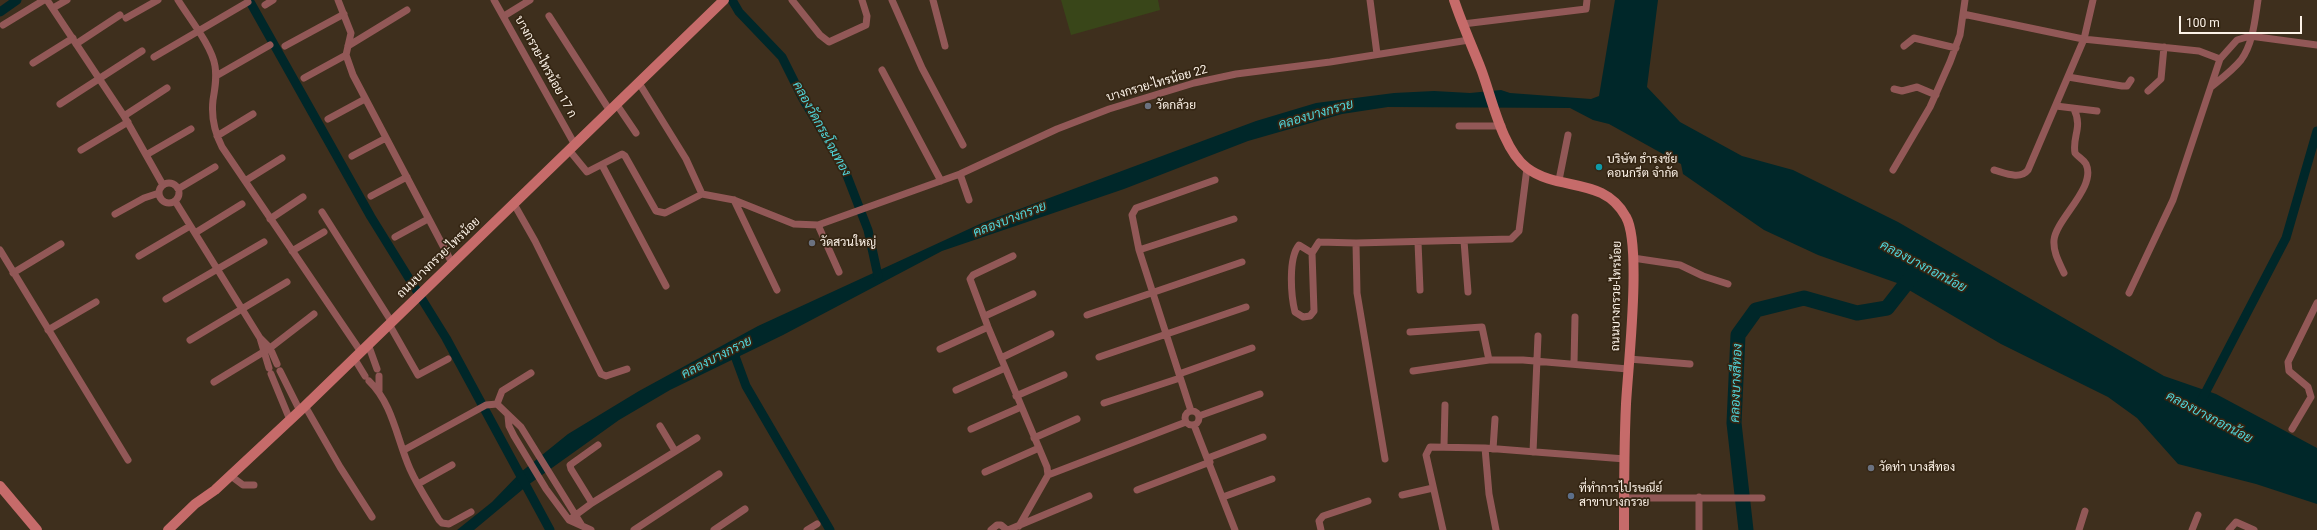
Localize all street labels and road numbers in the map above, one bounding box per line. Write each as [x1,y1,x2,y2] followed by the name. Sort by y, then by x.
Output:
[511,14,579,120] street label: บางกรวย-ไทรน้อย 17 ก
[1105,63,1209,105] street label: บางกรวย-ไทรน้อย 22
[394,215,484,301] street label: ถนนบางกรวย-ไทรน้อย
[1609,241,1625,351] street label: ถนนบางกรวย-ไทรน้อย

